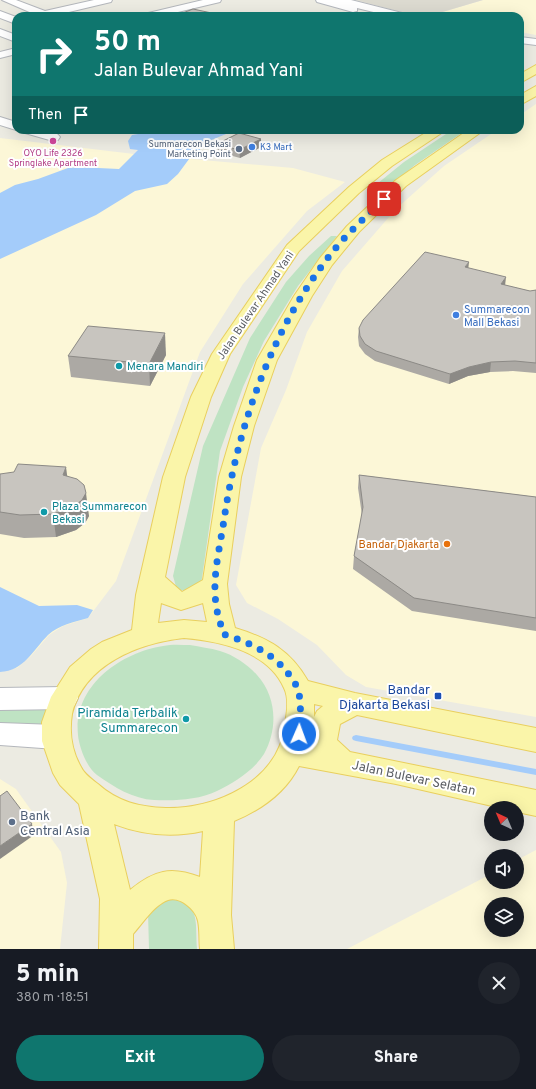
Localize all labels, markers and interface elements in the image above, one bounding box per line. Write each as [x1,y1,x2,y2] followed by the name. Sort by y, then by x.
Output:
[94,25,161,61] text: 50 m
[28,28,80,80] icon: right
[94,60,303,83] text: Jalan Bulevar Ahmad Yani
[70,104,92,126] icon: arrive
[28,106,62,125] text: Then
[48,136,58,146] marker: OYO Life 2326 Springlake Apartment
[149,139,231,160] place label: Summarecon Bekasi Marketing Point
[247,142,257,152] marker: K3 Mart
[260,142,292,153] place label: K3 Mart
[234,144,244,154] marker: Summarecon Bekasi Marketing Point
[9,148,97,169] place label: OYO Life 2326 Springlake Apartment
[367,182,401,216] pin
[373,188,395,210] icon: arrive
[214,249,297,362] street label: Jalan Bulevar Ahmad Yani
[464,303,530,330] place label: Summarecon Mall Bekasi
[451,310,461,320] marker: Summarecon Mall Bekasi
[127,360,203,374] place label: Menara Mandiri
[114,361,124,371] marker: Menara Mandiri
[52,500,147,527] place label: Plaza Summarecon Bekasi
[39,507,49,517] marker: Plaza Summarecon Bekasi
[359,538,439,552] place label: Bandar Djakarta
[442,539,452,549] marker: Bandar Djakarta
[339,683,430,714] place label: Bandar Djakarta Bekasi
[433,691,443,701] marker: Bandar Djakarta Bekasi
[77,706,178,737] place label: Piramida Terbalik Summarecon
[278,713,320,755] position arrow
[181,714,191,724] marker: Piramida Terbalik Summarecon
[350,758,477,800] street label: Jalan Bulevar Selatan
[484,801,524,841] north arrow
[484,801,524,937] map controls
[20,809,90,840] place label: Bank Central Asia
[7,817,17,827] marker: Bank Central Asia
[484,849,524,889] button: sound
[484,897,524,937] button: layers
[16,960,79,990] text: 5 min
[478,962,520,1004] button: close
[16,990,89,1006] text: 380 m · 18:51
[16,1035,264,1081] button: Exit
[272,1035,520,1081] button: Share

